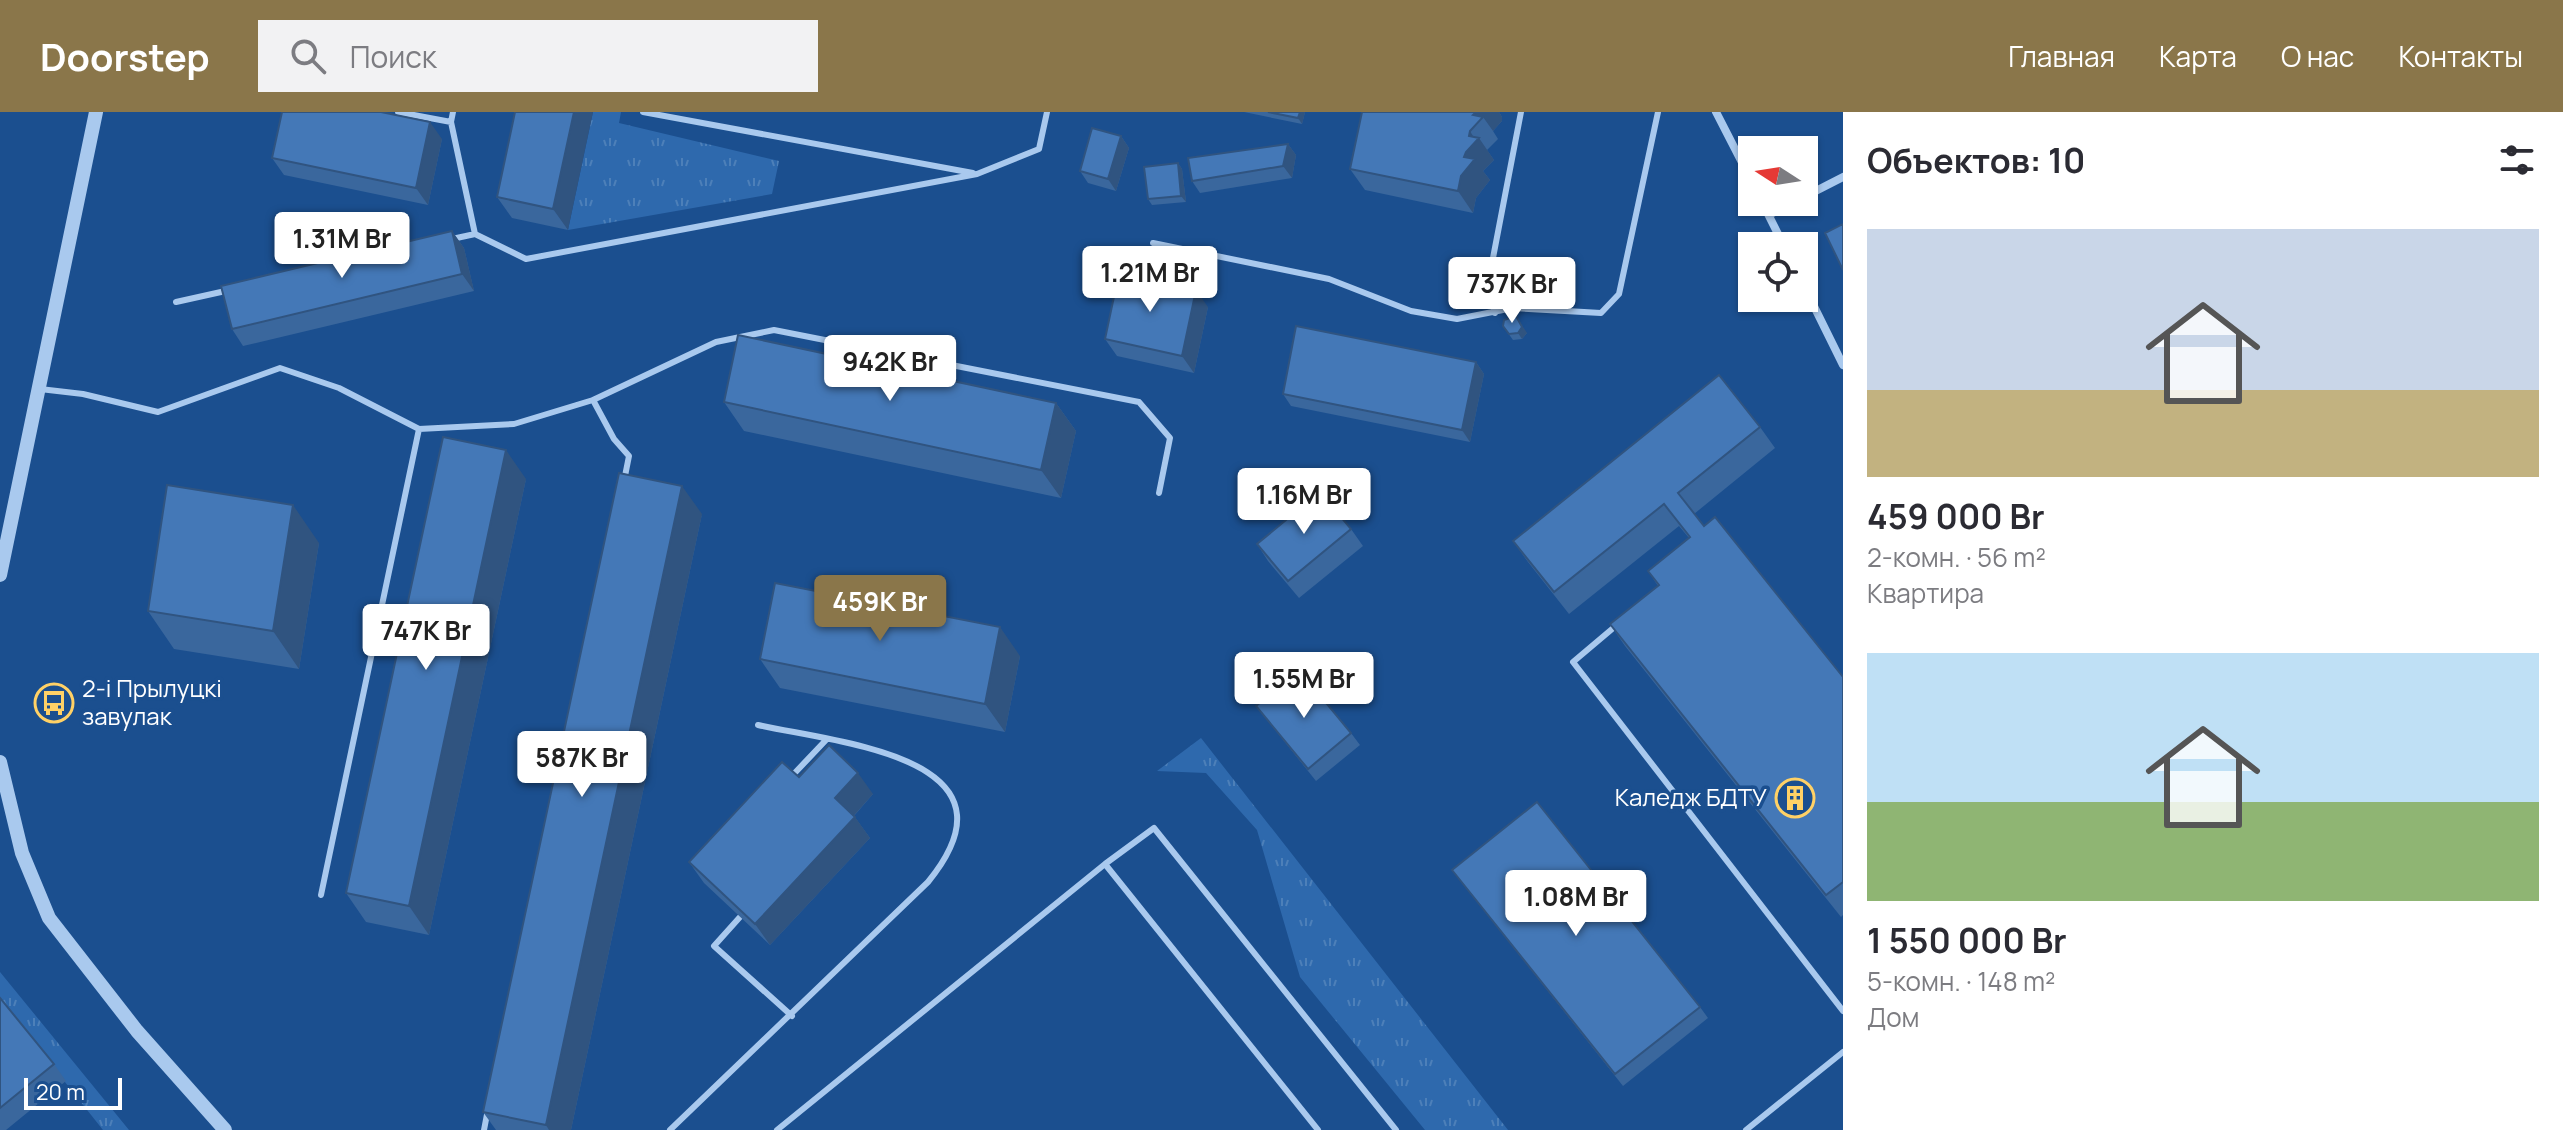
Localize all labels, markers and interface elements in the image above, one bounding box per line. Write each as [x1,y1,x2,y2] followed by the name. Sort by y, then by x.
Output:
[258,20,818,92] search box
[40,30,210,82] text: Doorstep
[286,34,330,78] icon: search
[350,36,437,77] text: Поиск
[2008,37,2115,75] text: Главная
[2159,37,2237,75] text: Карта
[2281,37,2354,75] text: О нас
[2398,37,2523,75] text: Контакты
[1738,136,1818,216] north arrow
[1738,136,1818,312] map controls
[1867,137,2085,183] text: Объектов: 10
[2495,138,2539,182] icon: filters
[259,212,425,280] pin: 1.31M Br
[293,220,391,256] text: 1.31M Br
[1738,232,1818,312] button: locate
[1067,246,1233,314] pin: 1.21M Br
[1100,254,1200,290] text: 1.21M Br
[1438,257,1586,325] pin: 737K Br
[1466,265,1558,301] text: 737K Br
[2131,281,2275,425] icon: home
[816,335,964,403] pin: 942K Br
[842,343,938,379] text: 942K Br
[1221,468,1387,536] pin: 1.16M Br
[1256,476,1352,512] text: 1.16M Br
[1867,493,2044,539] text: 459 000 Br
[1867,539,2046,575] text: 2-комн. · 56 m²
[806,575,954,643] pin: 459K Br
[1867,575,1984,611] text: Квартира
[832,583,928,619] text: 459K Br
[352,604,500,672] pin: 747K Br
[381,612,471,648] text: 747K Br
[1221,652,1387,720] pin: 1.55M Br
[1253,660,1355,696] text: 1.55M Br
[82,671,222,732] place label: 2-і Прылуцкі завулак
[33,682,75,724] bus stop icon: 2-і Прылуцкі завулак
[2131,705,2275,849] icon: home
[508,731,656,799] pin: 587K Br
[535,739,629,775] text: 587K Br
[1774,777,1816,819] building icon: Каледж БДТУ
[1615,780,1767,813] place label: Каледж БДТУ
[1493,870,1659,938] pin: 1.08M Br
[1523,878,1629,914] text: 1.08M Br
[1867,917,2067,963] text: 1 550 000 Br
[1867,963,2055,999] text: 5-комн. · 148 m²
[1867,999,1920,1035] text: Дом
[24,1074,122,1110] scale bar
[36,1077,85,1107] text: 20 m

